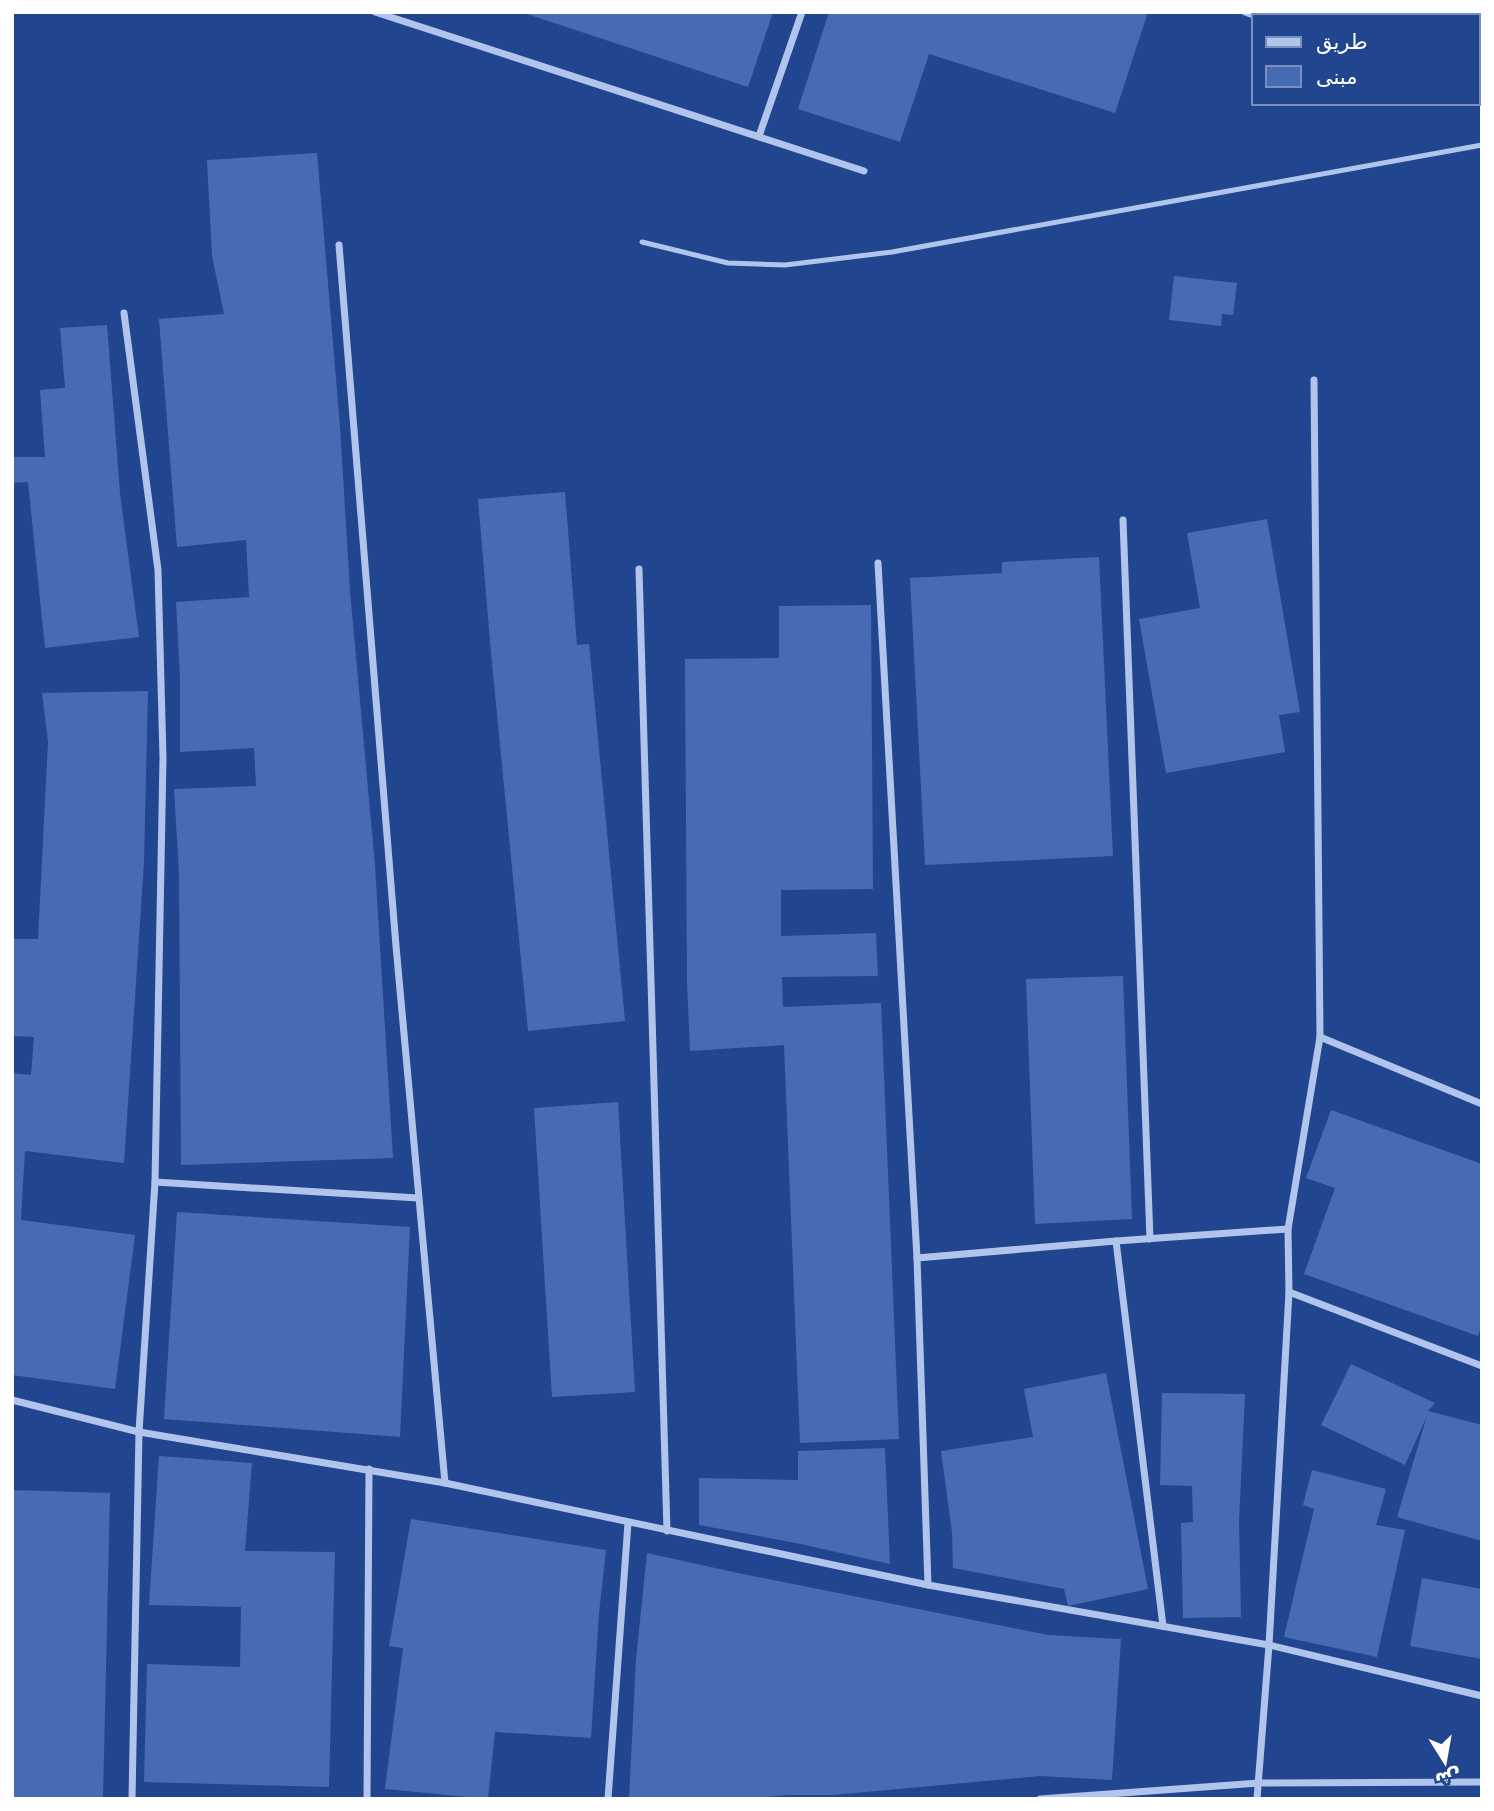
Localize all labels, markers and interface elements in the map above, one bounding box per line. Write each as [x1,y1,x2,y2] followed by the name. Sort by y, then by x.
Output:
[1252,14,1480,105] legend
[1316,30,1368,54] text: طريق
[1316,65,1357,89] text: مبنى
[1410,1727,1480,1797] north arrow
[1433,1764,1463,1792] text: ش

